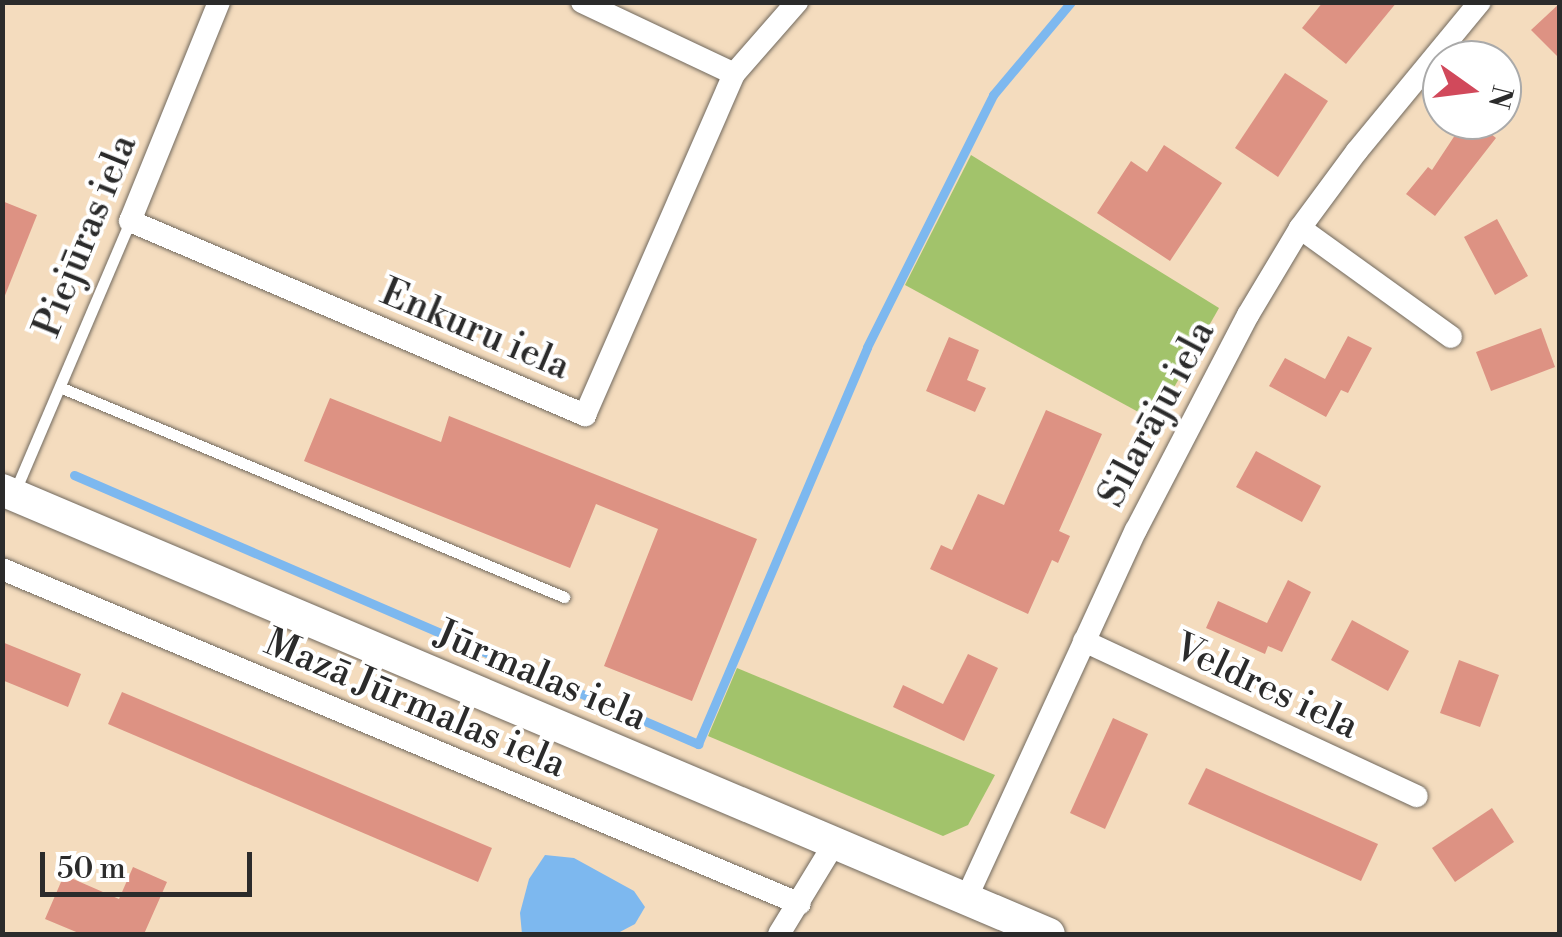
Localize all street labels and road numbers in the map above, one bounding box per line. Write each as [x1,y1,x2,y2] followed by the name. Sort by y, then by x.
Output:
[25,128,147,344] street label: Piejūras iela
[374,270,576,390] street label: Enkuru iela
[1089,313,1225,515] street label: Silarāju iela
[429,611,653,741] street label: Jūrmalas iela
[257,620,573,788] street label: Mazā Jūrmalas iela
[1167,625,1365,749] street label: Veldres iela

